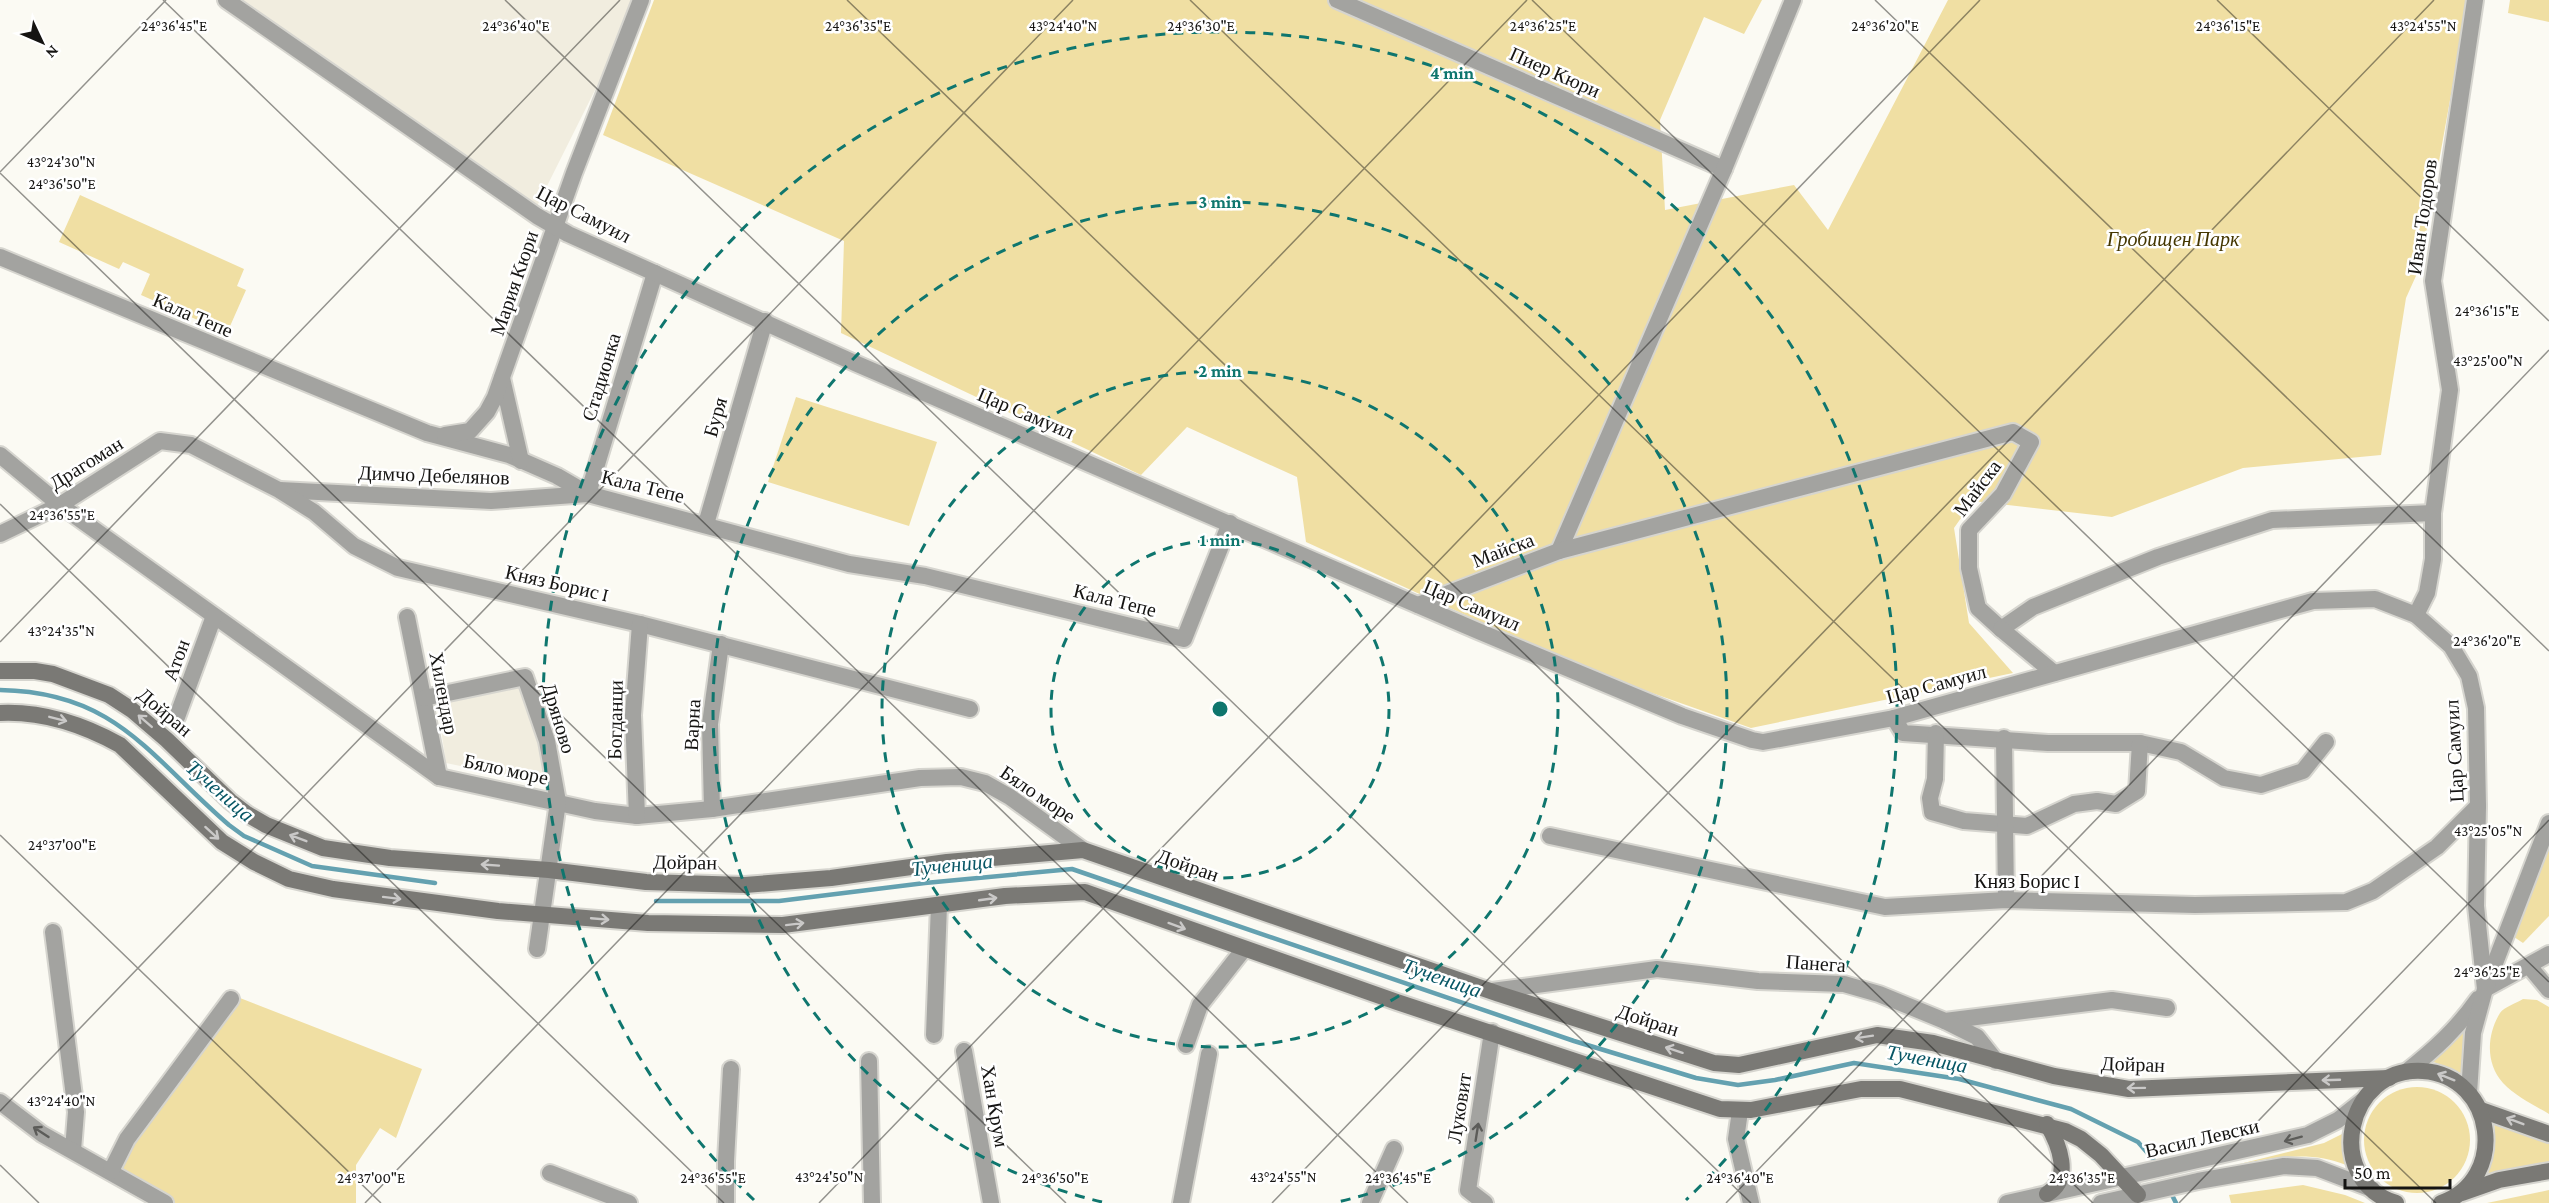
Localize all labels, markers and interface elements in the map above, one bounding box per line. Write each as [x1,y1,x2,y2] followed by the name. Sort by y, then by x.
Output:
[12,12,72,72] north arrow
[141,18,207,34] text: 24°36'45"E
[482,18,550,34] text: 24°36'40"E
[825,18,891,34] text: 24°36'35"E
[1029,18,1098,34] text: 43°24'40"N
[1167,18,1235,34] text: 24°36'30"E
[1510,18,1576,34] text: 24°36'25"E
[1851,18,1919,34] text: 24°36'20"E
[2196,18,2260,34] text: 24°36'15"E
[2389,18,2457,34] text: 43°24'55"N
[42,42,62,62] text: N
[1506,42,1604,103] street label: Пиер Кюри
[1430,63,1475,83] text: 4 min
[27,154,96,170] text: 43°24'30"N
[2403,158,2442,276] street label: Иван Тодоров
[28,176,96,192] text: 24°36'50"E
[533,181,635,248] street label: Цар Самуил
[1198,192,1242,212] text: 3 min
[486,227,543,339] street label: Мария Кюри
[2106,228,2240,251] park label: Гробищен Парк
[150,288,236,342] street label: Кала Тепе
[2455,303,2519,319] text: 24°36'15"E
[577,330,626,424] street label: Стадионка
[2453,353,2523,369] text: 43°25'00"N
[1198,361,1242,381] text: 2 min
[974,383,1078,444] street label: Цар Самуил
[699,395,732,440] street label: Буря
[45,432,127,495] street label: Драгоман
[1949,456,2005,520] street label: Майска
[358,461,510,490] street label: Димчо Дебелянов
[599,465,687,507] street label: Кала Тепе
[29,507,95,523] text: 24°36'55"E
[1469,528,1537,572] street label: Майска
[1200,530,1241,550] text: 1 min
[503,560,611,607] street label: Княз Борис I
[1420,575,1524,636] street label: Цар Самуил
[1071,579,1159,621] street label: Кала Тепе
[27,623,95,639] text: 43°24'35"N
[2453,633,2521,649] text: 24°36'20"E
[158,636,194,684] street label: Атон
[424,650,463,736] street label: Хилендар
[1884,660,1989,709] street label: Цар Самуил
[537,680,580,756] street label: Дряново
[603,680,628,760] street label: Богданци
[133,683,197,742] street label: Дойран
[680,698,705,751] street label: Варна
[1210,699,1230,719] centre of rings
[2440,699,2469,803] street label: Цар Самуил
[48,713,67,725] one-way arrow
[138,714,153,728] one-way arrow
[461,749,550,790] street label: Бяло море
[181,755,259,827] water label: Тученица
[996,761,1080,828] street label: Бяло море
[2454,823,2522,839] text: 43°25'05"N
[205,826,220,840] one-way arrow
[289,832,308,843] one-way arrow
[28,837,96,853] text: 24°37'00"E
[1154,844,1222,887] street label: Дойран
[910,849,994,881] water label: Тученица
[653,850,717,875] street label: Дойран
[481,860,501,871] one-way arrow
[1974,870,2080,893] street label: Княз Борис I
[382,893,402,904] one-way arrow
[978,893,998,904] one-way arrow
[590,914,610,925] one-way arrow
[785,918,804,929] one-way arrow
[1168,921,1186,932] one-way arrow
[1785,950,1847,976] street label: Панега
[1399,953,1485,1003] water label: Тученица
[2454,964,2520,980] text: 24°36'25"E
[1614,1000,1682,1041] street label: Дойран
[1854,1032,1874,1043] one-way arrow
[1885,1040,1969,1078] water label: Тученица
[1665,1044,1684,1055] one-way arrow
[2101,1052,2166,1077] street label: Дойран
[976,1063,1013,1149] street label: Хан Крум
[1443,1071,1476,1145] street label: Луковит
[2437,1071,2455,1082] one-way arrow
[2321,1074,2341,1085] one-way arrow
[2127,1083,2147,1094] one-way arrow
[27,1093,96,1109] text: 43°24'40"N
[2143,1114,2261,1162] street label: Васил Левски
[2506,1115,2525,1126] one-way arrow
[1471,1123,1482,1143] one-way arrow
[33,1126,50,1138] one-way arrow
[2284,1134,2303,1145] one-way arrow
[2345,1152,2450,1190] scale bar
[2354,1163,2391,1183] text: 50 m
[795,1169,863,1185] text: 43°24'50"N
[1249,1169,1317,1185] text: 43°24'55"N
[337,1170,405,1186] text: 24°37'00"E
[680,1170,746,1186] text: 24°36'55"E
[1021,1170,1089,1186] text: 24°36'50"E
[1365,1170,1431,1186] text: 24°36'45"E
[1706,1170,1774,1186] text: 24°36'40"E
[2049,1170,2115,1186] text: 24°36'35"E

